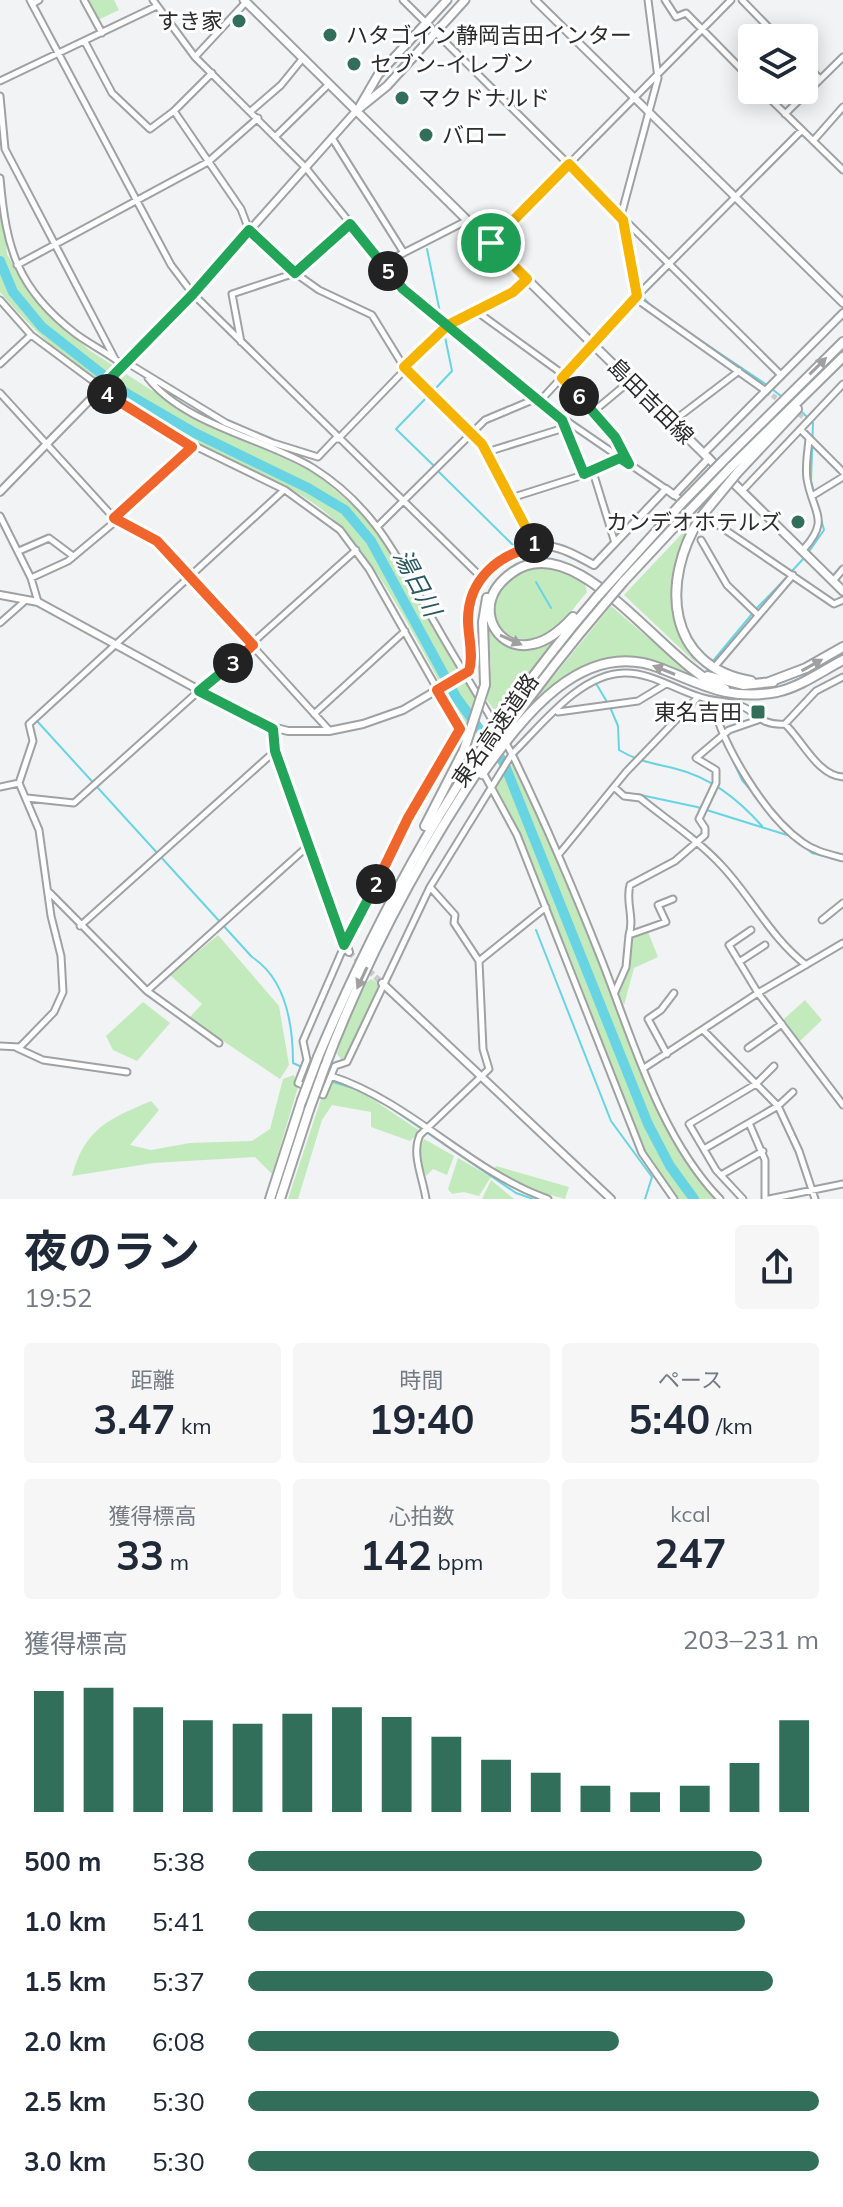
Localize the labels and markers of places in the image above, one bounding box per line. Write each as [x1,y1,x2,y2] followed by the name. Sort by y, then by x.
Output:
[157,7,223,35] place label: すき家
[230,12,248,30] marker: すき家
[346,21,632,49] place label: ハタゴイン静岡吉田インター
[321,26,339,44] marker: ハタゴイン静岡吉田インター
[370,50,533,78] place label: セブン-イレブン
[345,55,363,73] marker: セブン-イレブン
[418,84,550,112] place label: マクドナルド
[393,89,411,107] marker: マクドナルド
[442,121,508,149] place label: バロー
[417,126,435,144] marker: バロー
[457,209,525,277] pin
[368,251,408,291] pin: 5
[87,374,127,414] pin: 4
[559,376,599,416] pin: 6
[606,508,782,536] place label: カンデオホテルズ
[789,513,807,531] marker: カンデオホテルズ
[514,523,554,563] pin: 1
[213,643,253,683] pin: 3
[654,698,742,726] place label: 東名吉田
[749,703,767,721] marker: 東名吉田
[356,864,396,904] pin: 2

